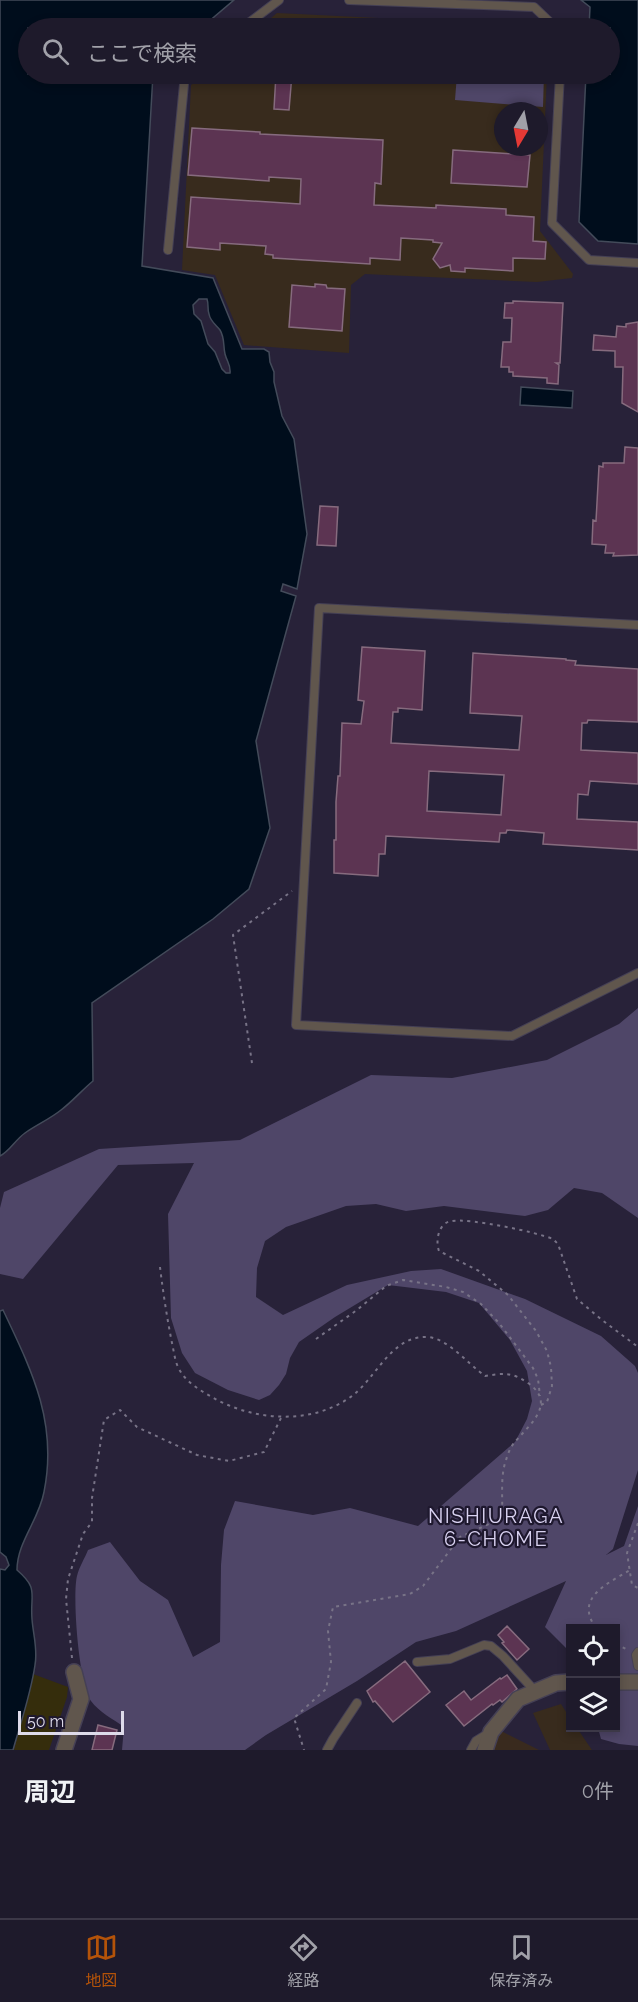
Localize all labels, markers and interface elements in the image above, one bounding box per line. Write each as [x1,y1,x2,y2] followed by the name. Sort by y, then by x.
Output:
[18,18,620,84] search box
[39,35,72,68] icon: search
[87,40,197,66] text: ここで検索
[494,102,548,156] north arrow
[428,1504,564,1551] district label: NISHIURAGA 6-CHOME
[566,1624,620,1732] map controls
[566,1624,620,1678] button: locate
[566,1678,620,1732] button: layers
[18,1708,124,1736] scale bar
[27,1712,64,1731] text: 50 m
[24,1777,76,1807] text: 周辺
[582,1779,614,1803] text: 0件
[85,1931,118,1991] tab: 地図
[287,1931,320,1991] tab: 経路
[489,1931,553,1991] tab: 保存済み

